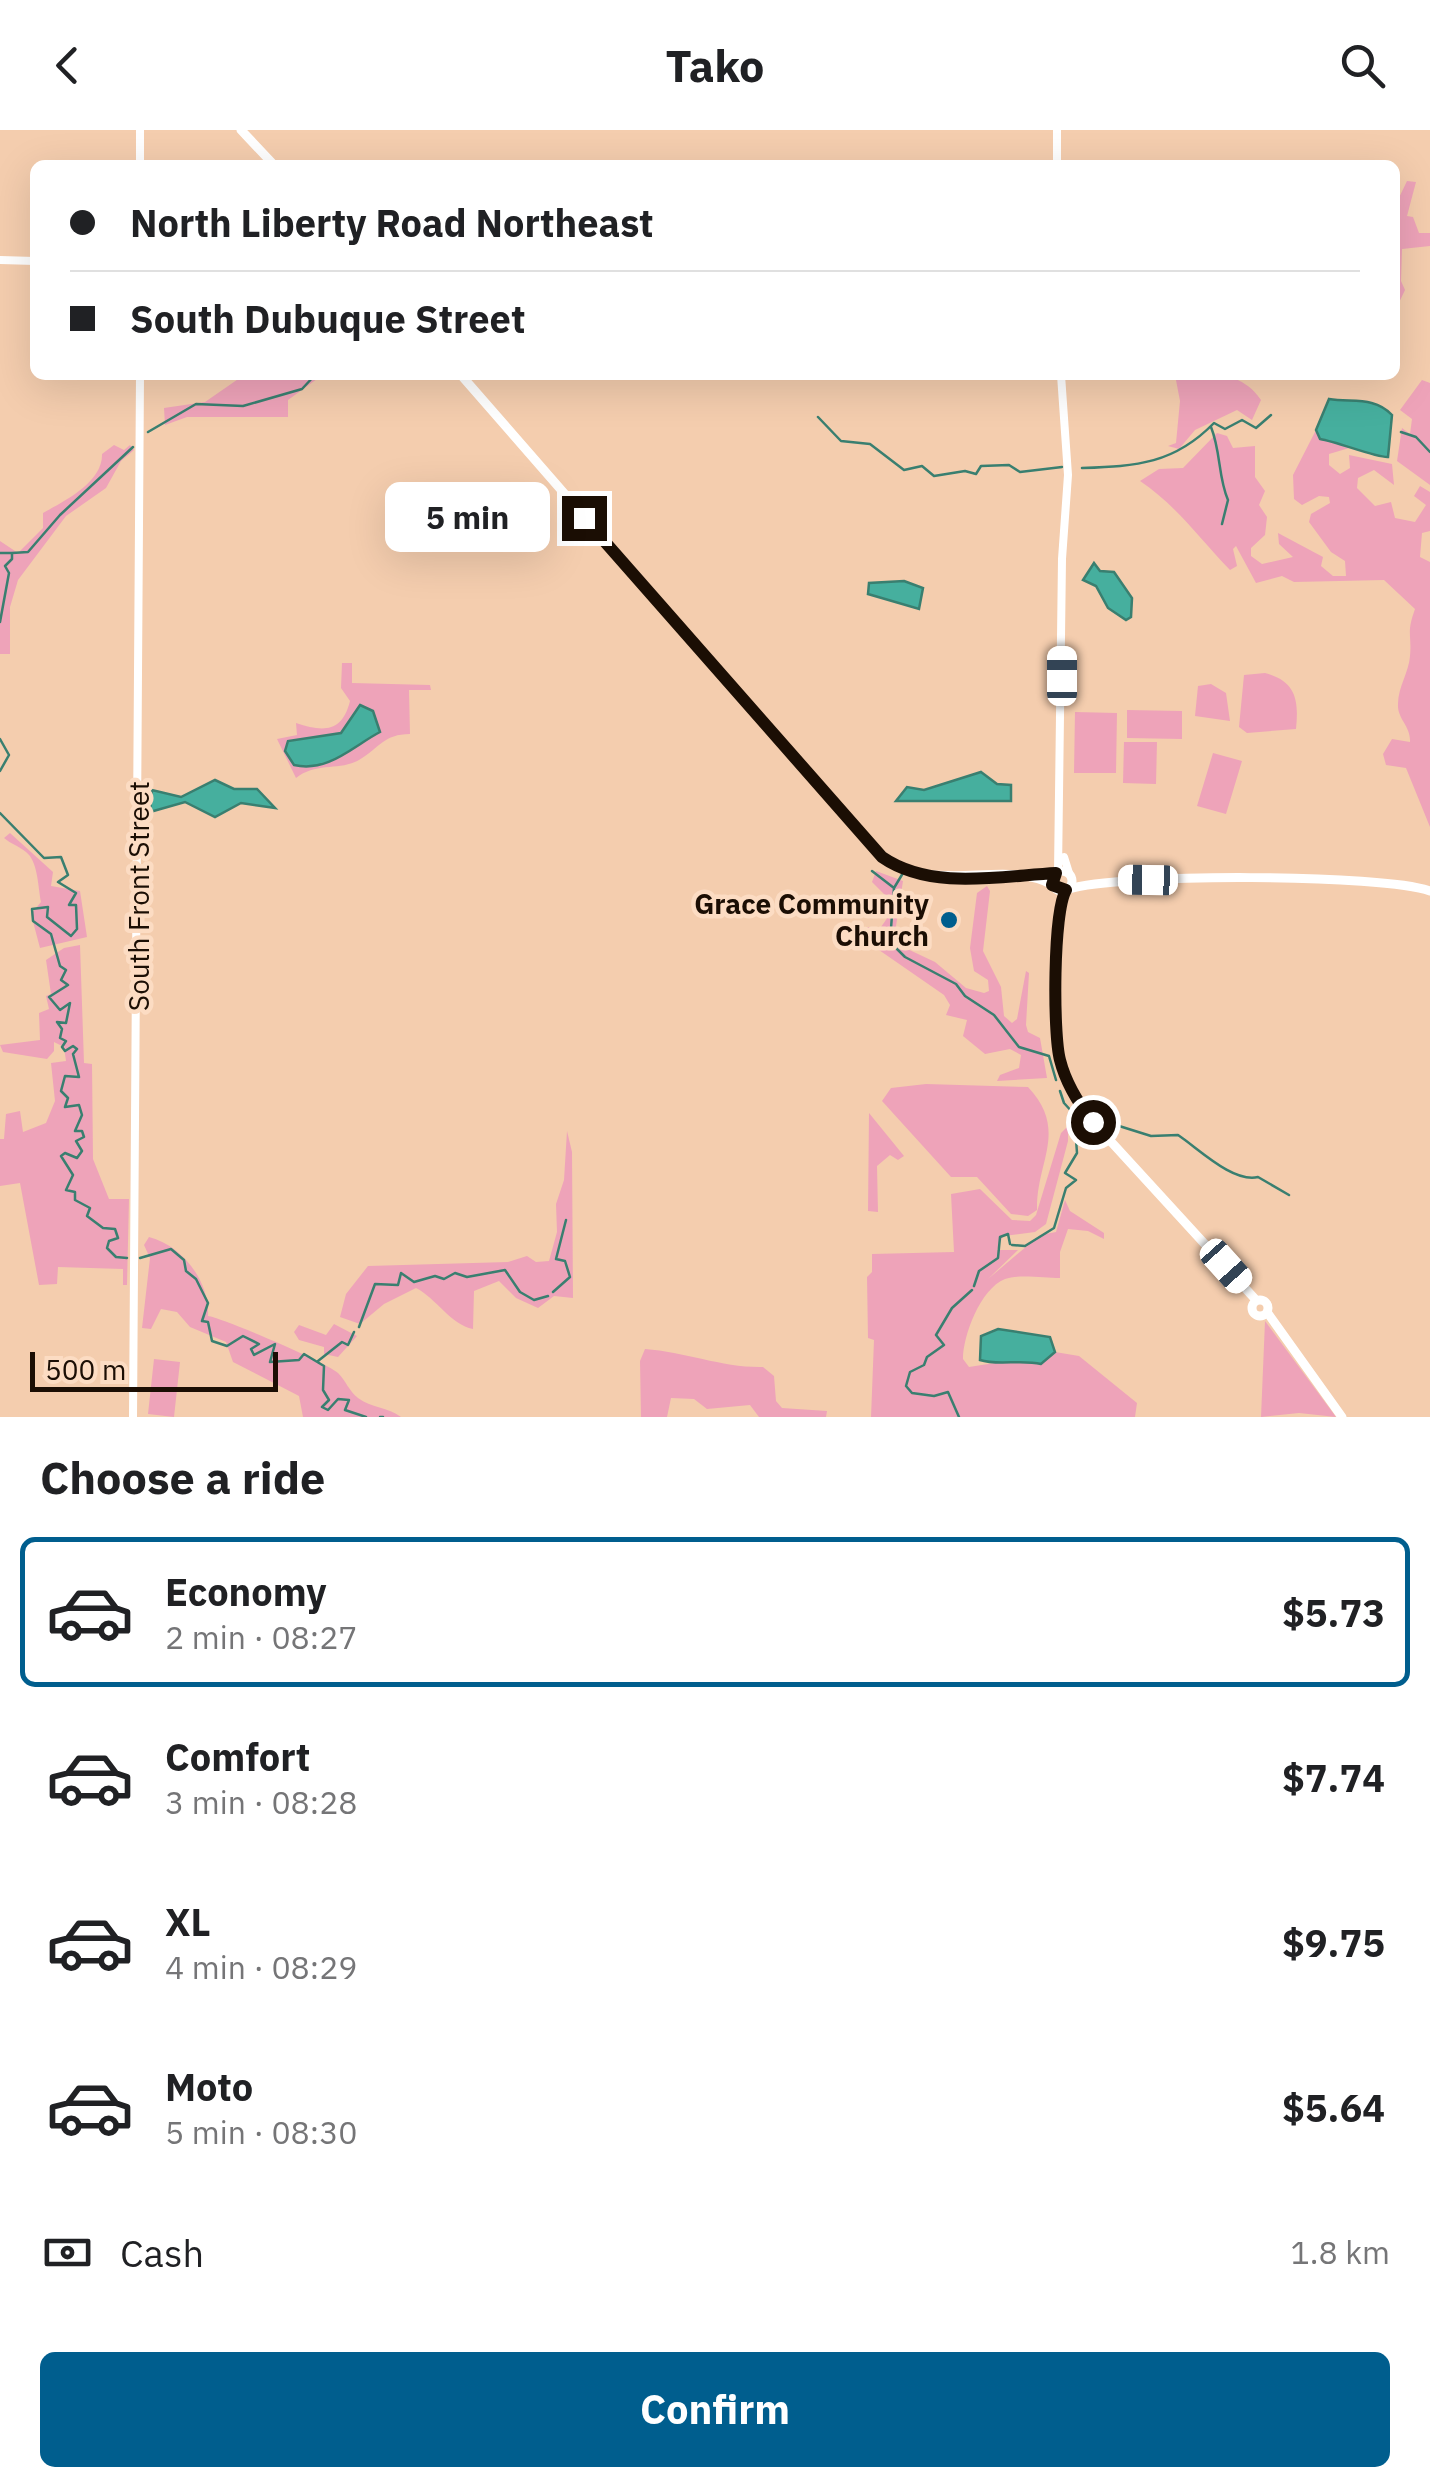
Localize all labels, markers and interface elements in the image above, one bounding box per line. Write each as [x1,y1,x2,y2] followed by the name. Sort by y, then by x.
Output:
[666,36,764,94] text: Tako
[40,38,95,93] icon: back
[1335,38,1390,93] icon: search
[130,198,654,247] text: North Liberty Road Northeast
[130,294,525,343] text: South Dubuque Street
[384,483,549,553] callout: 5 min
[426,496,509,538] text: 5 min
[562,496,607,541] route end
[1047,646,1077,706] car
[120,781,157,1011] street label: South Front Street
[1118,864,1178,896] car
[694,885,929,954] place label: Grace Community Church
[938,909,960,931] marker: Grace Community Church
[1071,1100,1116,1145] route start
[1195,1234,1257,1298] car
[30,1347,278,1392] scale bar
[45,1351,126,1388] text: 500 m
[40,1448,325,1506] text: Choose a ride
[45,1567,135,1657] icon: car
[165,1567,327,1616] text: Economy
[1282,1588,1385,1637] text: $5.73
[165,1616,358,1658] text: 2 min · 08:27
[45,1732,135,1822] icon: car
[165,1732,310,1781] text: Comfort
[1282,1753,1385,1802] text: $7.74
[165,1781,358,1823] text: 3 min · 08:28
[45,1897,135,1987] icon: car
[165,1897,211,1946] text: XL
[1282,1918,1385,1967] text: $9.75
[165,1946,358,1988] text: 4 min · 08:29
[45,2062,135,2152] icon: car
[165,2062,253,2111] text: Moto
[1282,2083,1385,2132] text: $5.64
[165,2111,358,2153] text: 5 min · 08:30
[40,2225,95,2280] icon: cash
[120,2228,204,2277] text: Cash
[1291,2231,1390,2273] text: 1.8 km
[40,2352,1390,2467] button: Confirm

